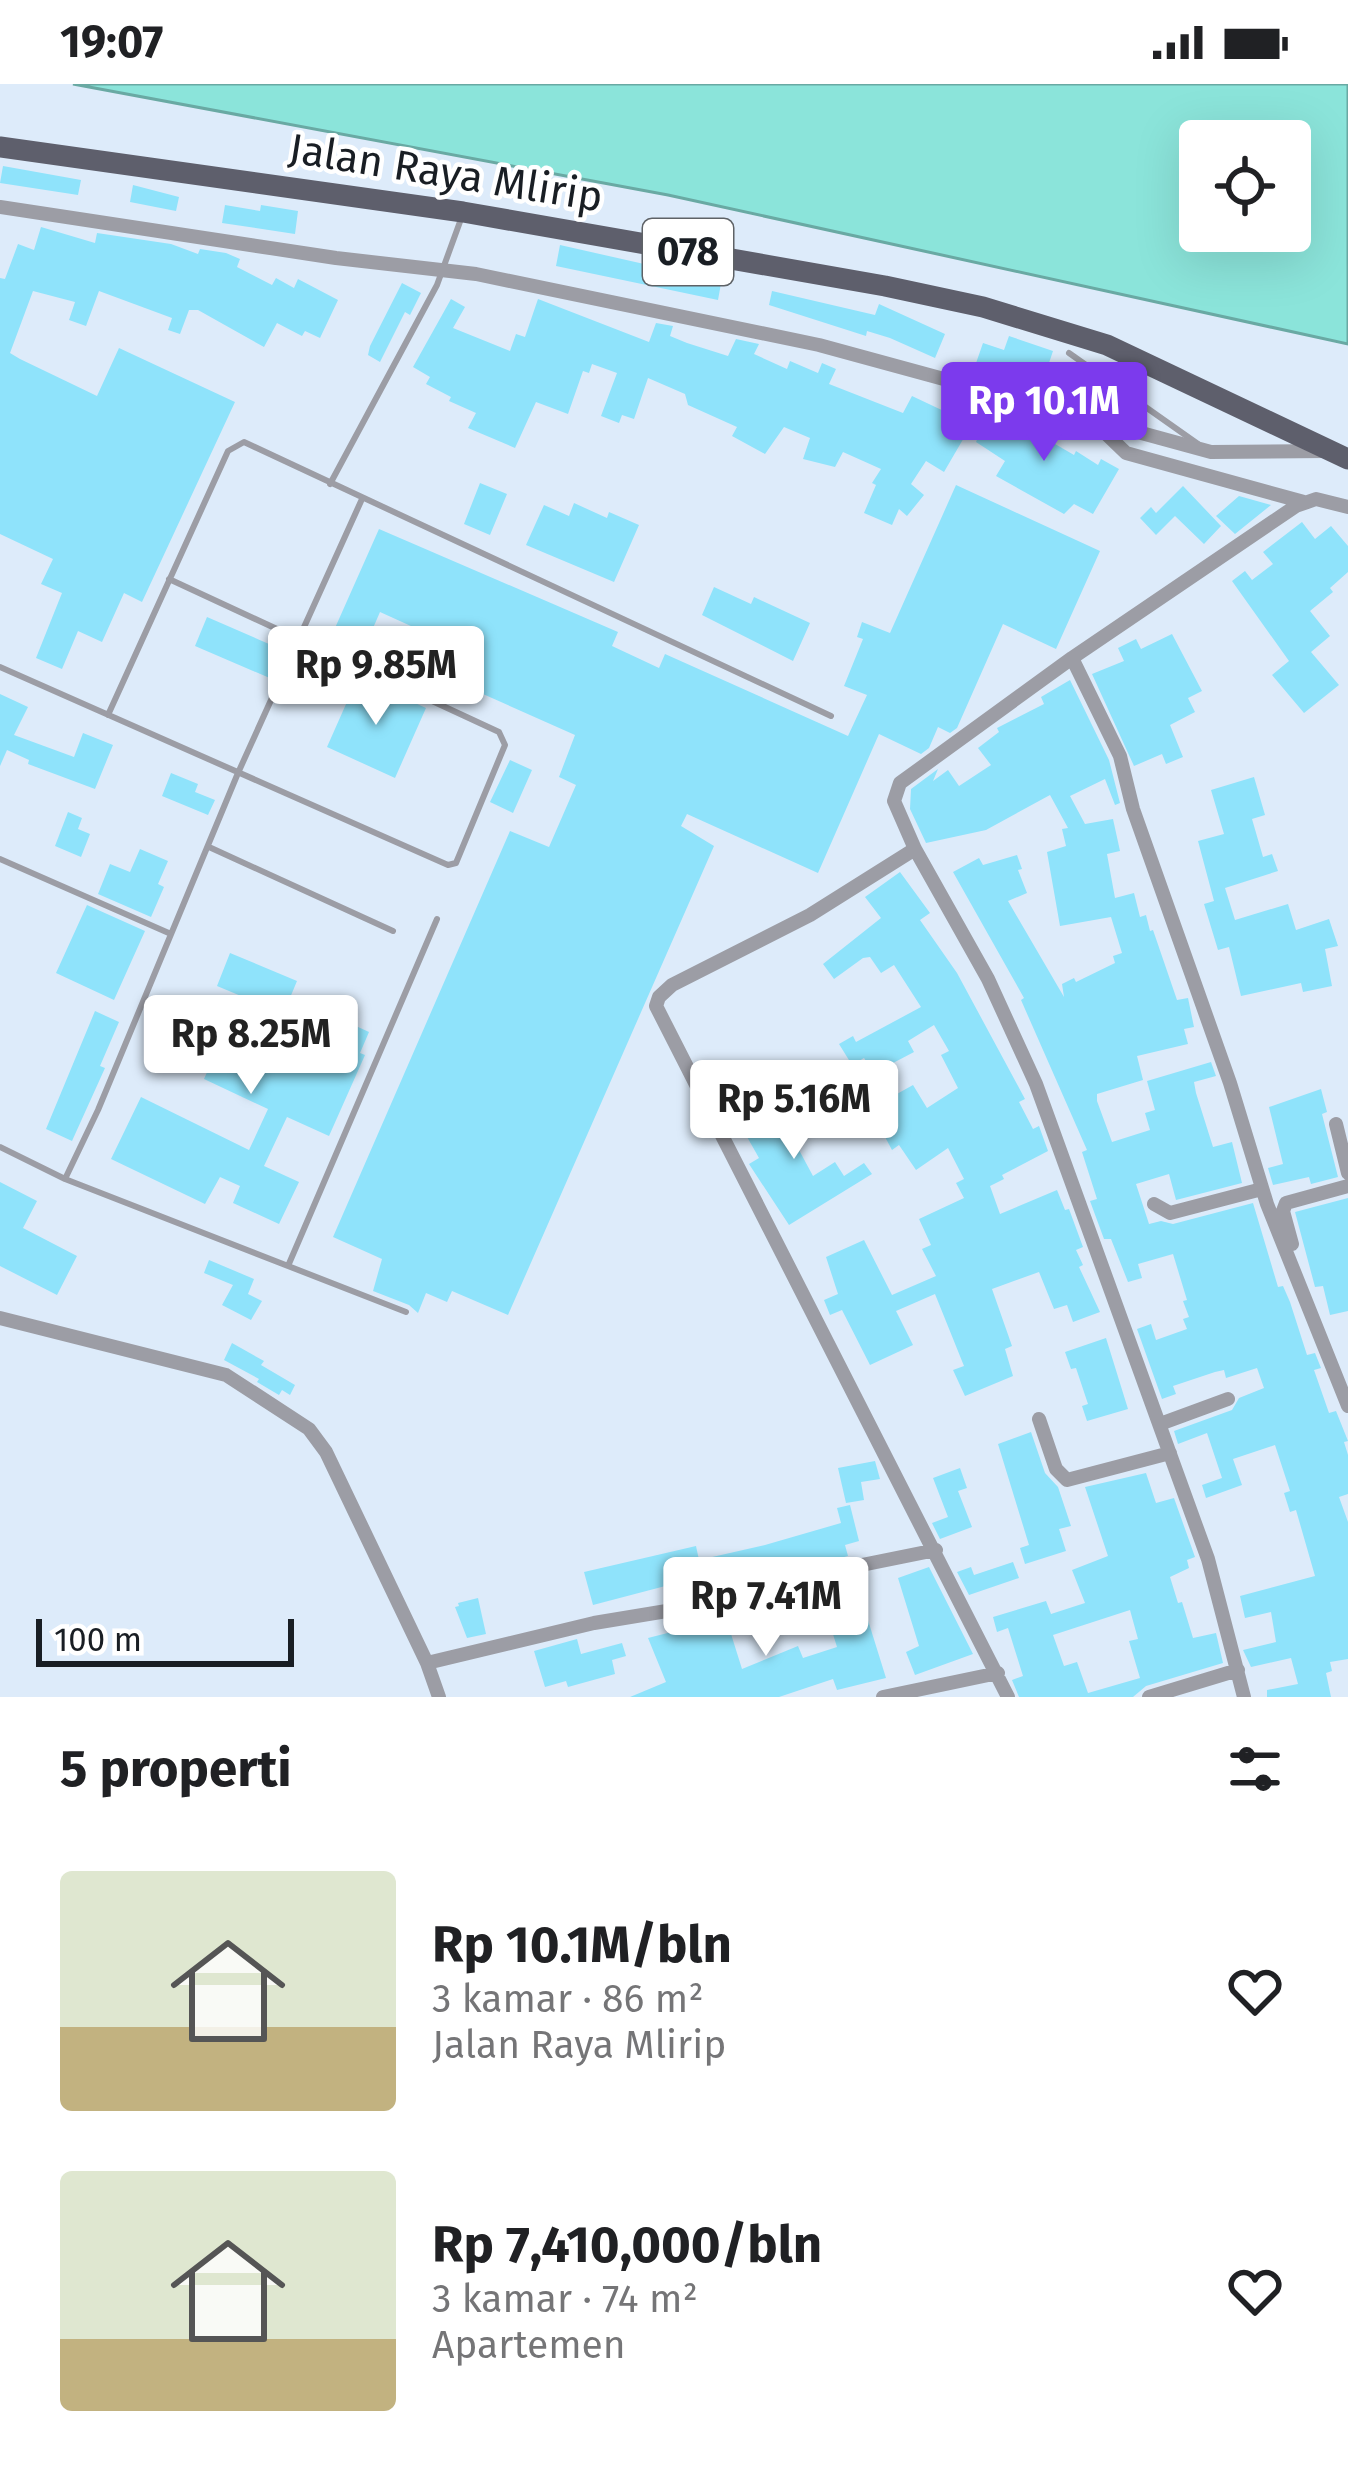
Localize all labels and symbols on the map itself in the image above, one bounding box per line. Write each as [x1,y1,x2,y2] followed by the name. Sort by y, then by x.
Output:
[286,124,606,222] street label: Jalan Raya Mlirip
[643,219,733,285] road number: 078
[920,362,1168,464] pin: Rp 10.1M
[252,626,500,728] pin: Rp 9.85M
[127,995,375,1097] pin: Rp 8.25M
[670,1060,918,1162] pin: Rp 5.16M
[642,1557,890,1659] pin: Rp 7.41M
[36,1613,294,1666] scale bar

